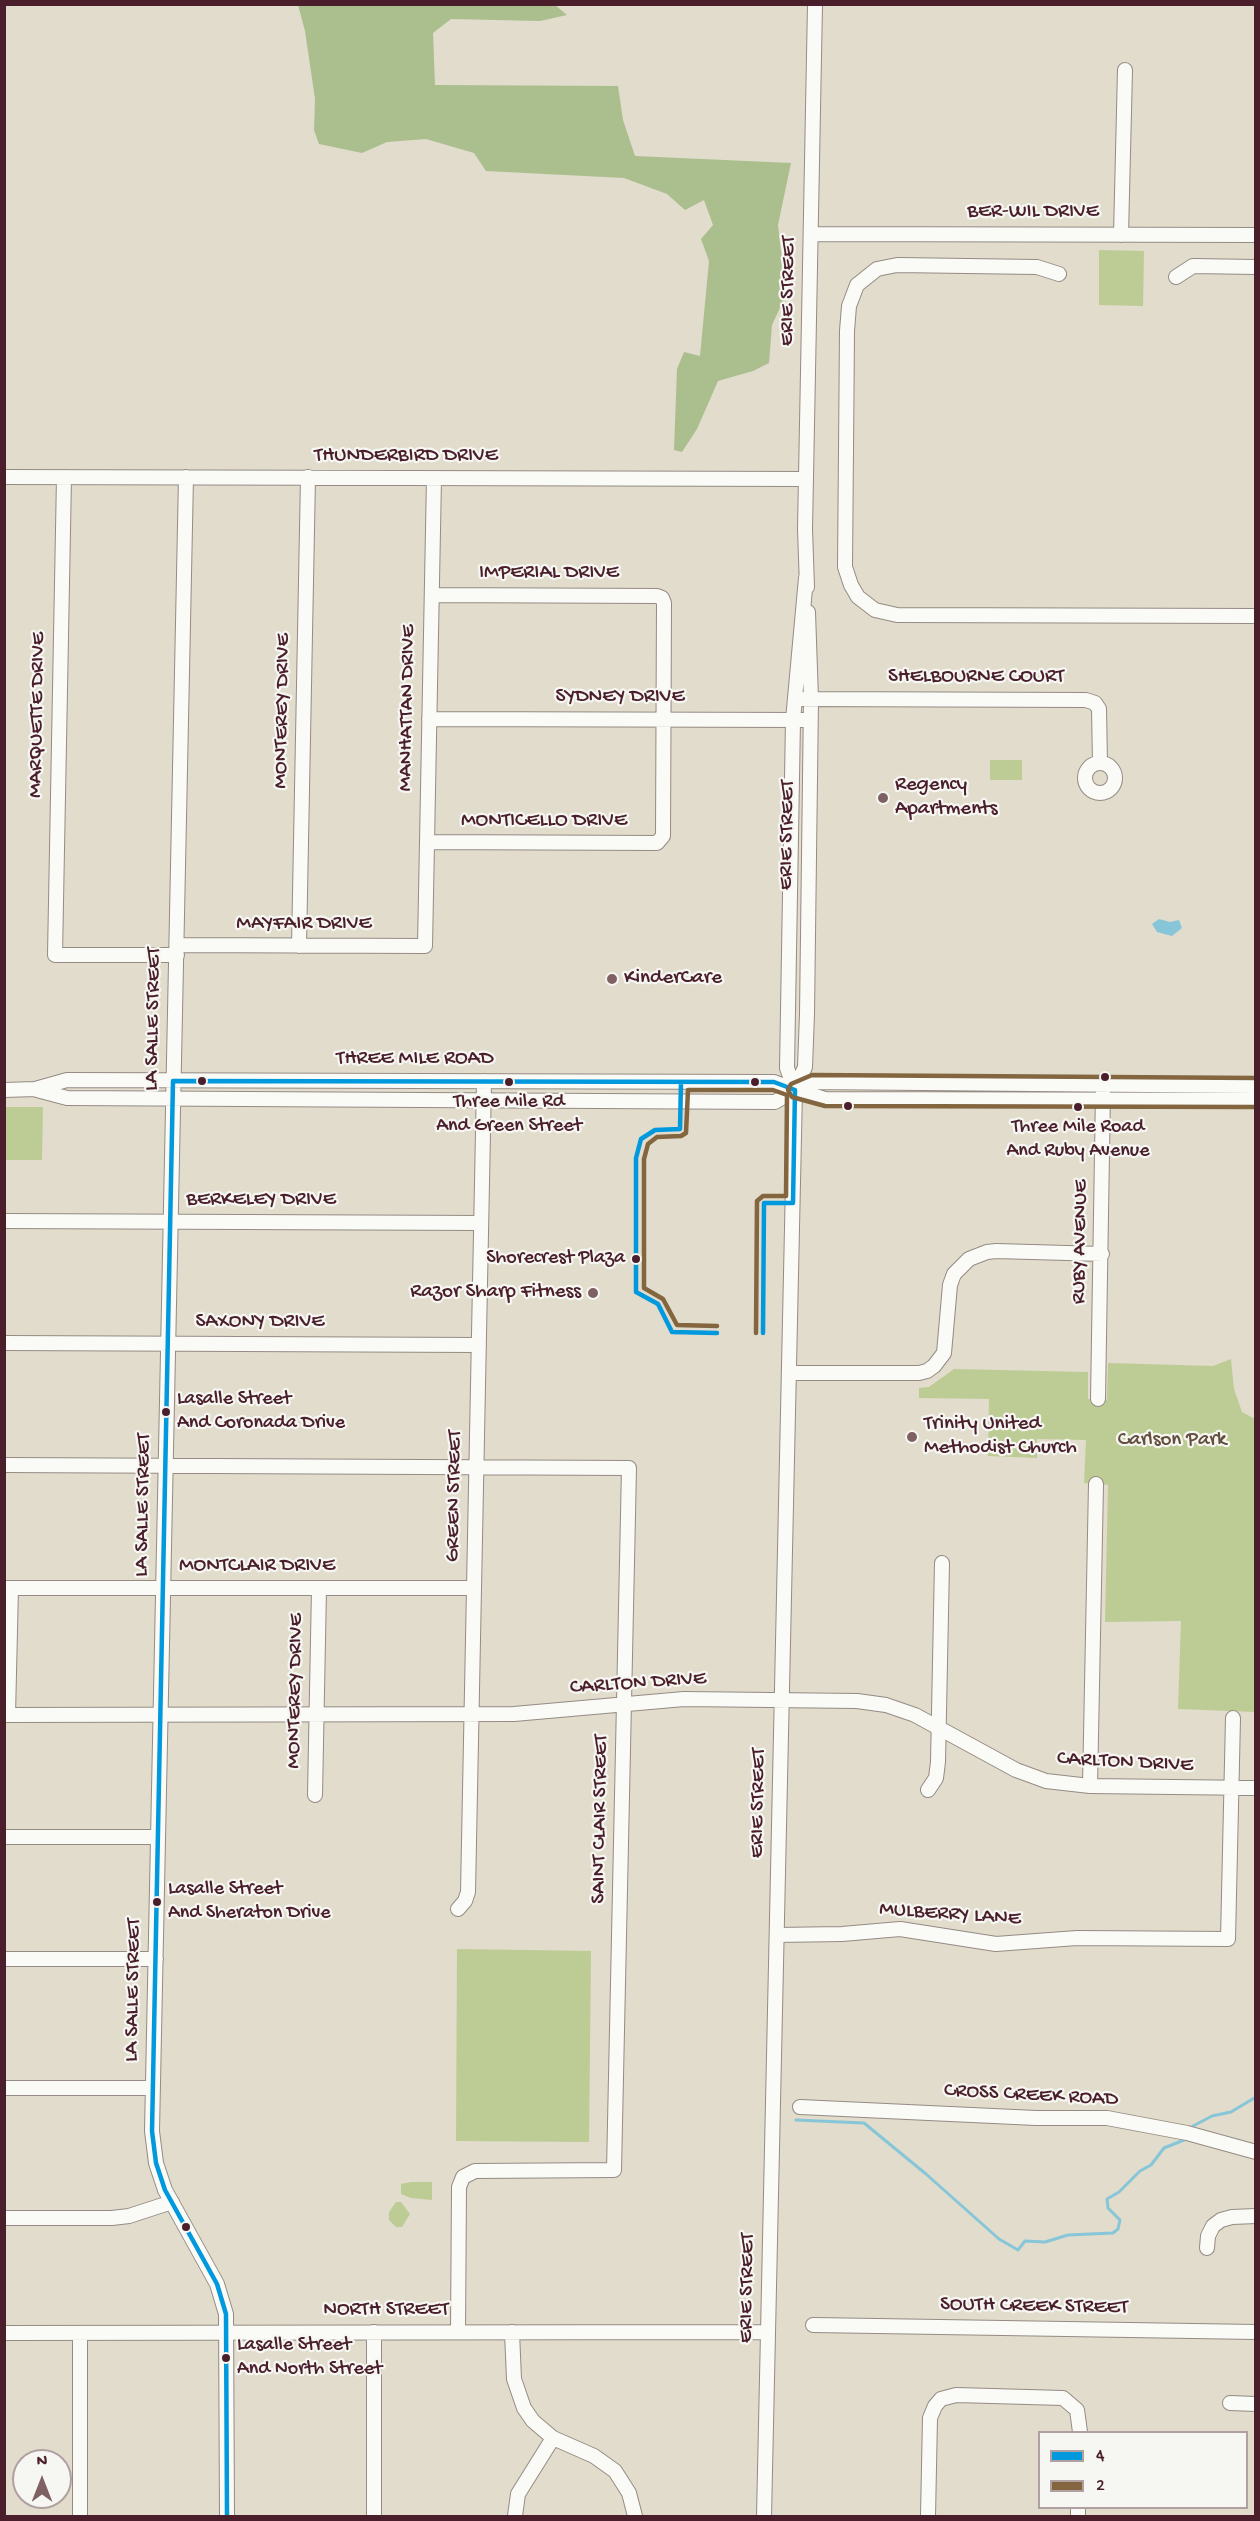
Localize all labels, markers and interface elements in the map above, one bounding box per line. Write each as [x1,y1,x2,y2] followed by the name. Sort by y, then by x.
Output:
[967,200,1099,226] street label: BER-WIL DRIVE
[775,236,803,346] street label: ERIE STREET
[314,444,498,470] street label: THUNDERBIRD DRIVE
[479,561,619,587] street label: IMPERIAL DRIVE
[394,624,422,792] street label: MANHATTAN DRIVE
[24,632,52,798] street label: MARQUETTE DRIVE
[269,633,297,789] street label: MONTEREY DRIVE
[888,665,1064,691] street label: SHELBOURNE COURT
[555,685,685,711] street label: SYDNEY DRIVE
[895,773,997,823] place label: Regency Apartments
[774,780,802,890] street label: ERIE STREET
[876,791,890,805] marker: Regency Apartments
[461,809,627,835] street label: MONTICELLO DRIVE
[236,912,372,938] street label: MAYFAIR DRIVE
[140,947,168,1091] street label: LA SALLE STREET
[624,966,722,992] place label: KinderCare
[605,972,619,986] marker: KinderCare
[336,1047,494,1073] street label: THREE MILE ROAD
[1099,1071,1111,1083] unlabelled marker
[196,1075,208,1087] unlabelled marker
[503,1076,515,1088] marker: Three Mile Rd And Green Street
[749,1076,761,1088] unlabelled marker
[436,1091,582,1138] place label: Three Mile Rd And Green Street
[842,1100,854,1112] unlabelled marker
[1072,1101,1084,1113] marker: Three Mile Road And Ruby Avenue
[1007,1116,1149,1163] place label: Three Mile Road And Ruby Avenue
[1067,1179,1095,1305] street label: RUBY AVENUE
[186,1188,336,1214] street label: BERKELEY DRIVE
[486,1247,625,1271] place label: Shorecrest Plaza
[630,1253,642,1265] marker: Shorecrest Plaza
[410,1280,581,1306] place label: Razor Sharp Fitness
[586,1286,600,1300] marker: Razor Sharp Fitness
[196,1310,324,1336] street label: SAXONY DRIVE
[177,1388,345,1435] place label: Lasalle Street And Coronada Drive
[160,1406,172,1418] marker: Lasalle Street And Coronada Drive
[924,1412,1077,1462] place label: Trinity United Methodist Church
[1118,1428,1226,1454] park label: Carlson Park
[441,1430,469,1562] street label: GREEN STREET
[905,1430,919,1444] marker: Trinity United Methodist Church
[130,1433,158,1577] street label: LA SALLE STREET
[179,1554,335,1580] street label: MONTCLAIR DRIVE
[282,1613,310,1769] street label: MONTEREY DRIVE
[569,1667,707,1701] street label: CARLTON DRIVE
[587,1734,615,1904] street label: SAINT CLAIR STREET
[1056,1747,1194,1779] street label: CARLTON DRIVE
[745,1748,773,1858] street label: ERIE STREET
[168,1878,331,1925] place label: Lasalle Street And Sheraton Drive
[151,1896,163,1908] marker: Lasalle Street And Sheraton Drive
[878,1897,1022,1933] street label: MULBERRY LANE
[120,1918,148,2062] street label: LA SALLE STREET
[943,2079,1119,2113] street label: CROSS CREEK ROAD
[180,2221,192,2233] unlabelled marker
[734,2233,762,2343] street label: ERIE STREET
[940,2293,1128,2321] street label: SOUTH CREEK STREET
[323,2298,449,2324] street label: NORTH STREET
[237,2334,382,2381] place label: Lasalle Street And North Street
[220,2352,232,2364] marker: Lasalle Street And North Street
[1038,2431,1248,2509] legend
[1096,2446,1105,2467] text: 4
[12,2449,72,2509] north arrow
[37,2453,47,2472] text: N
[1096,2476,1105,2497] text: 2

